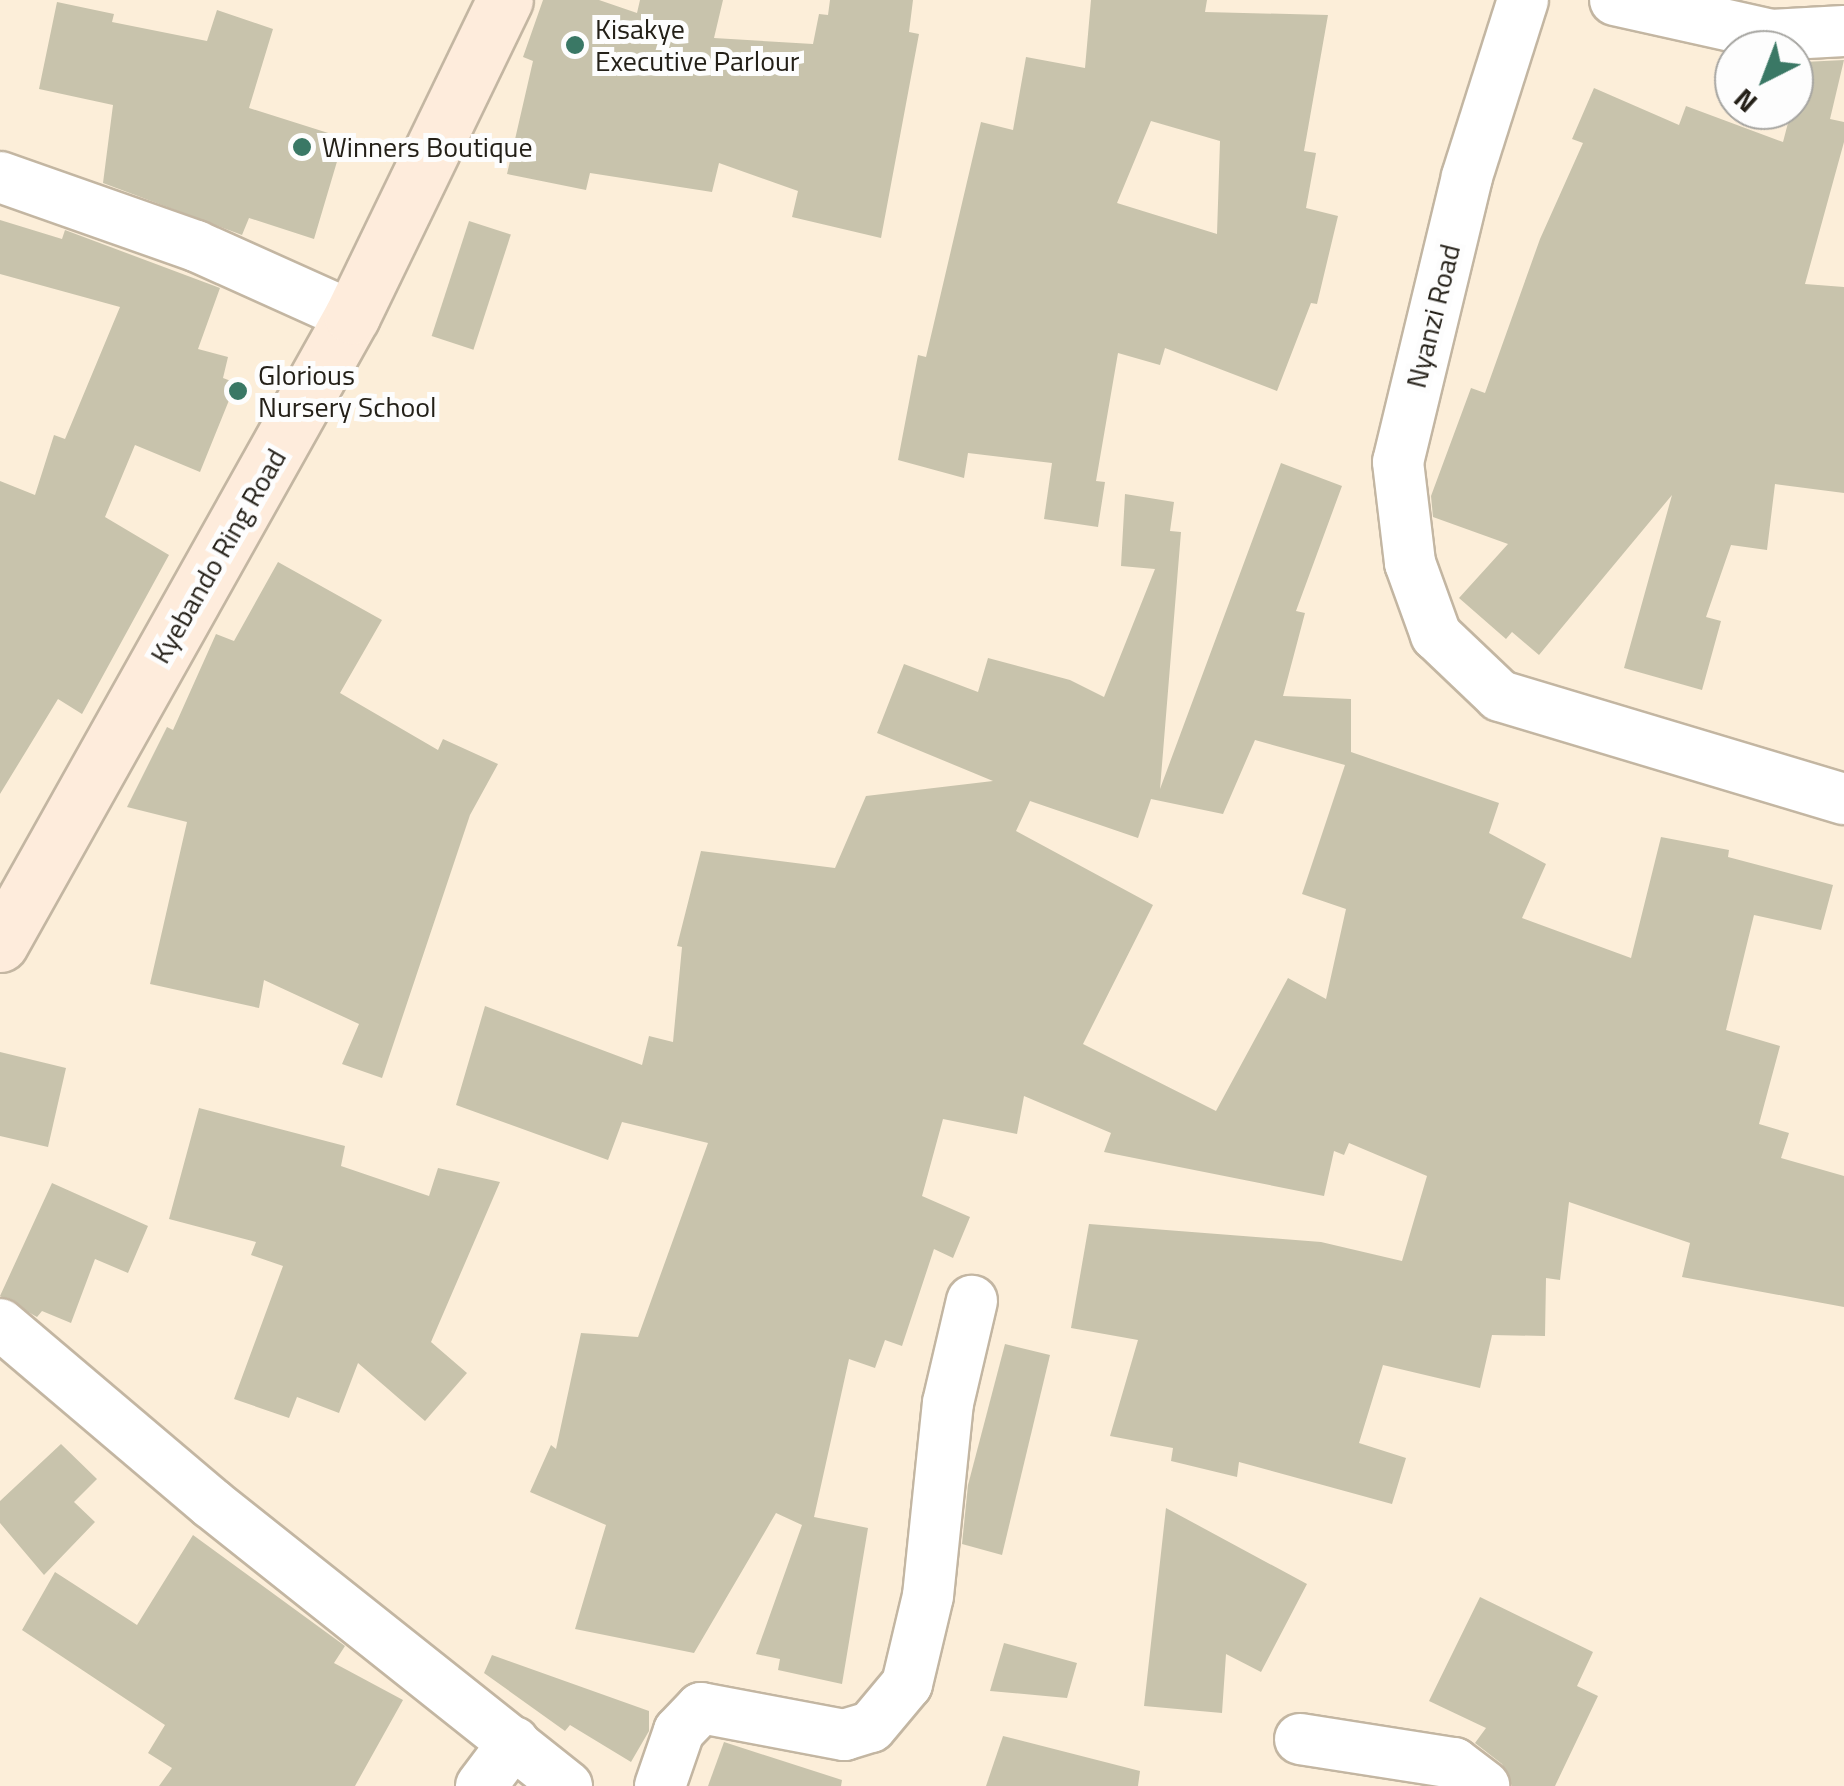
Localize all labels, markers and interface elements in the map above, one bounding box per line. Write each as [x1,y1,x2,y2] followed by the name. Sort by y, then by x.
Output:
[595,12,799,78] place label: Kisakye Executive Parlour
[1714,30,1814,130] north arrow
[564,34,586,56] marker: Kisakye Executive Parlour
[1723,79,1767,124] text: N
[322,130,533,164] place label: Winners Boutique
[291,136,313,158] marker: Winners Boutique
[1399,241,1467,391] street label: Nyanzi Road
[258,358,436,424] place label: Glorious Nursery School
[227,380,249,402] marker: Glorious Nursery School
[143,443,293,669] street label: Kyebando Ring Road

